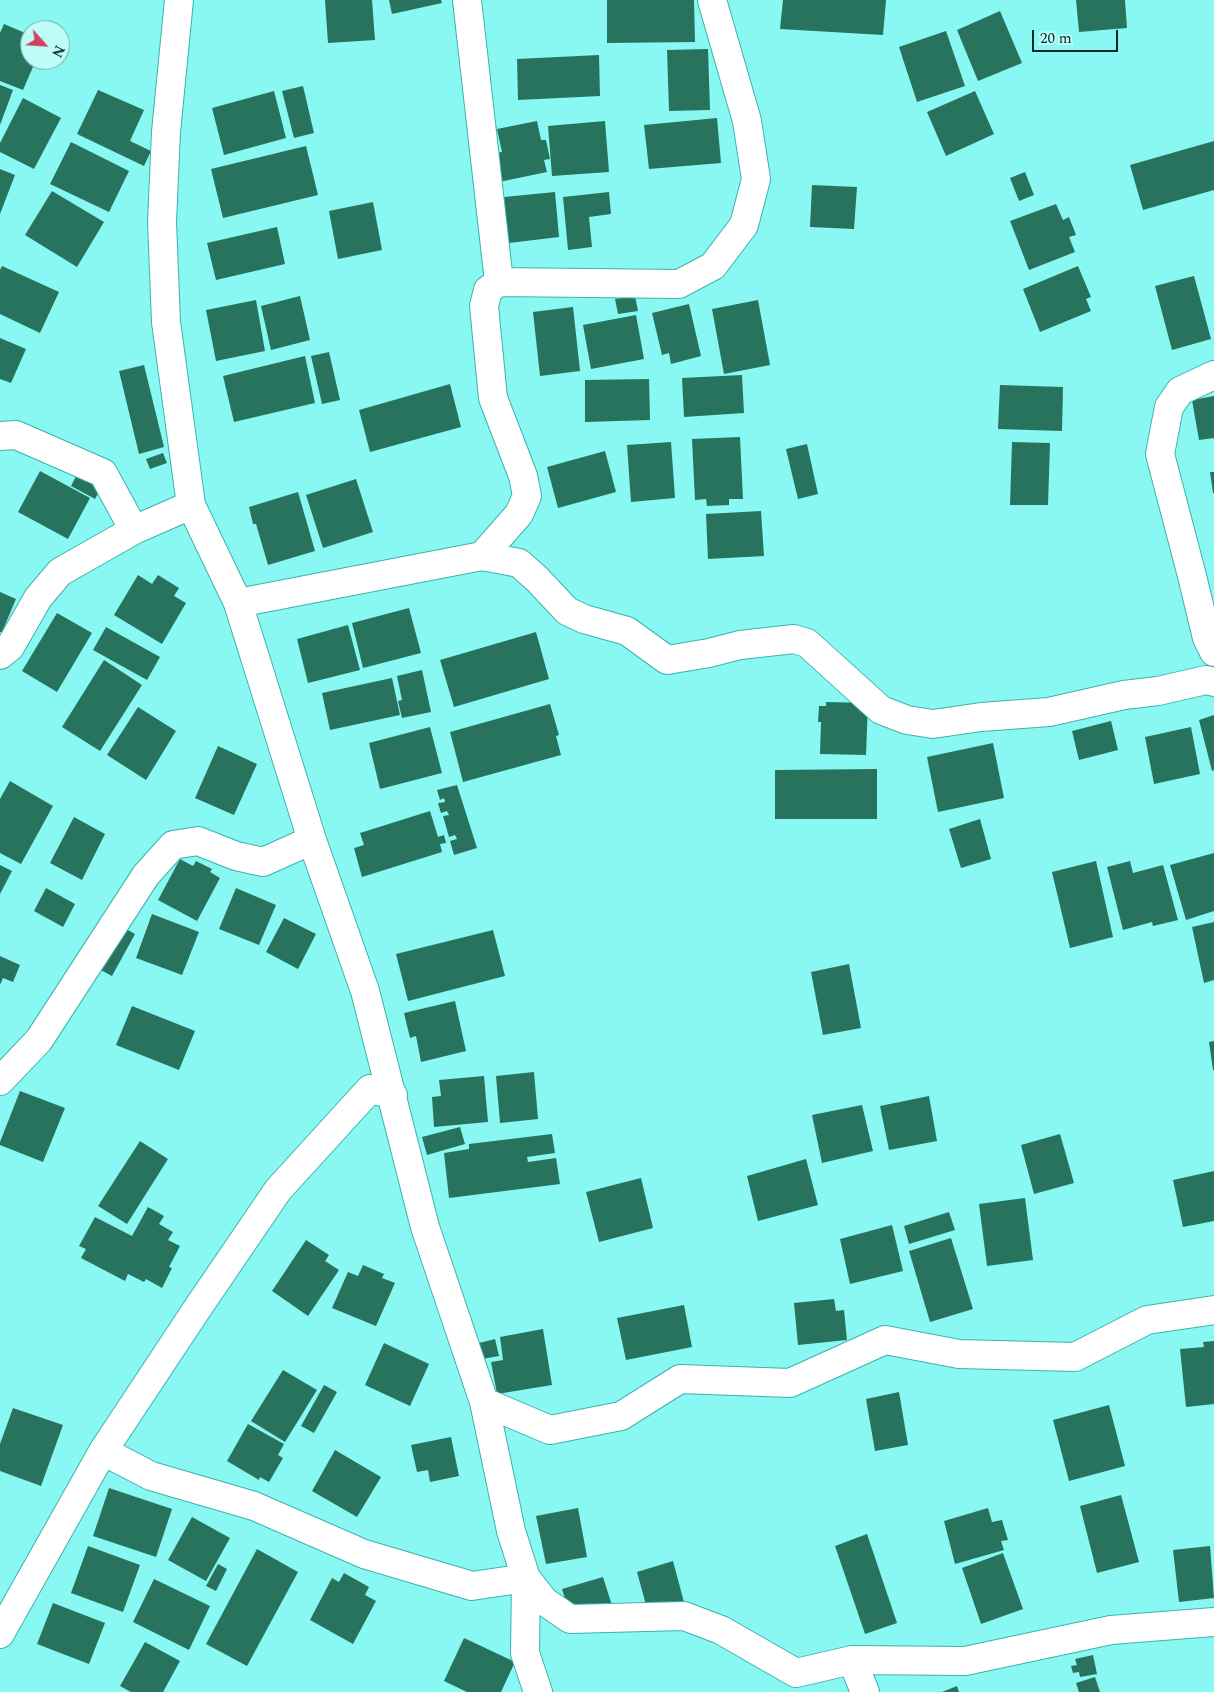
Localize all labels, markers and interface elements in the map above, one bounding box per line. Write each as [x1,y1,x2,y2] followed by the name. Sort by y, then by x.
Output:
[20,20,70,70] north arrow
[1034,20,1120,52] scale bar
[1040,27,1072,50] text: 20 m
[46,42,70,61] text: N

